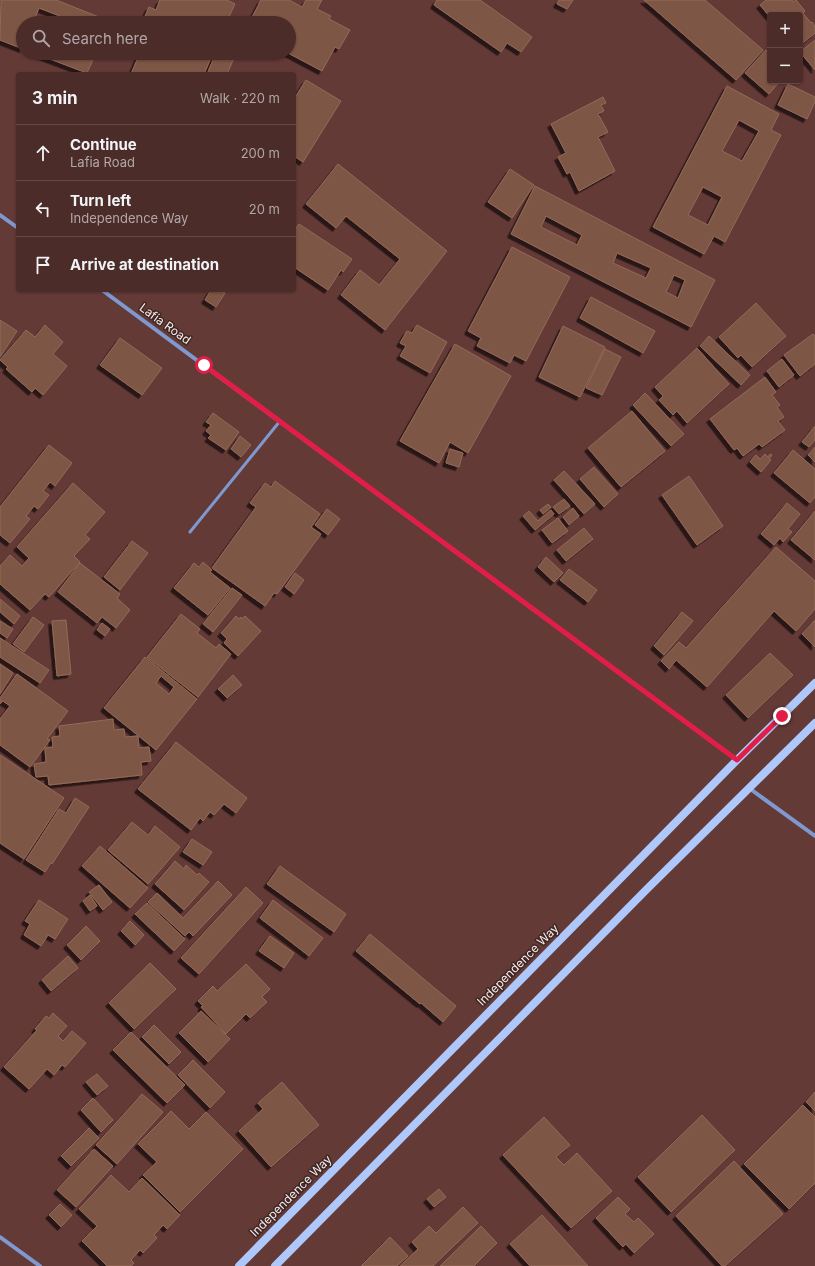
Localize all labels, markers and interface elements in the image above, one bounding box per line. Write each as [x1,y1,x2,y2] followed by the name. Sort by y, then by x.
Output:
[767,12,803,84] map controls
[767,12,803,48] button: +
[16,16,296,60] search box
[30,27,52,49] icon: search
[62,29,148,48] text: Search here
[767,48,803,84] button: −
[32,88,78,108] text: 3 min
[200,90,280,106] text: Walk · 220 m
[70,135,137,154] text: Continue
[32,142,54,164] icon: ahead
[241,145,280,161] text: 200 m
[70,154,135,170] text: Lafia Road
[70,191,131,210] text: Turn left
[32,198,54,220] icon: left
[249,201,280,217] text: 20 m
[70,210,188,226] text: Independence Way
[32,254,54,276] icon: arrive
[70,255,219,274] text: Arrive at destination
[137,300,194,347] street label: Lafia Road
[195,356,213,374] route start
[773,707,791,725] route end
[474,921,562,1009] street label: Independence Way
[247,1152,335,1240] street label: Independence Way

